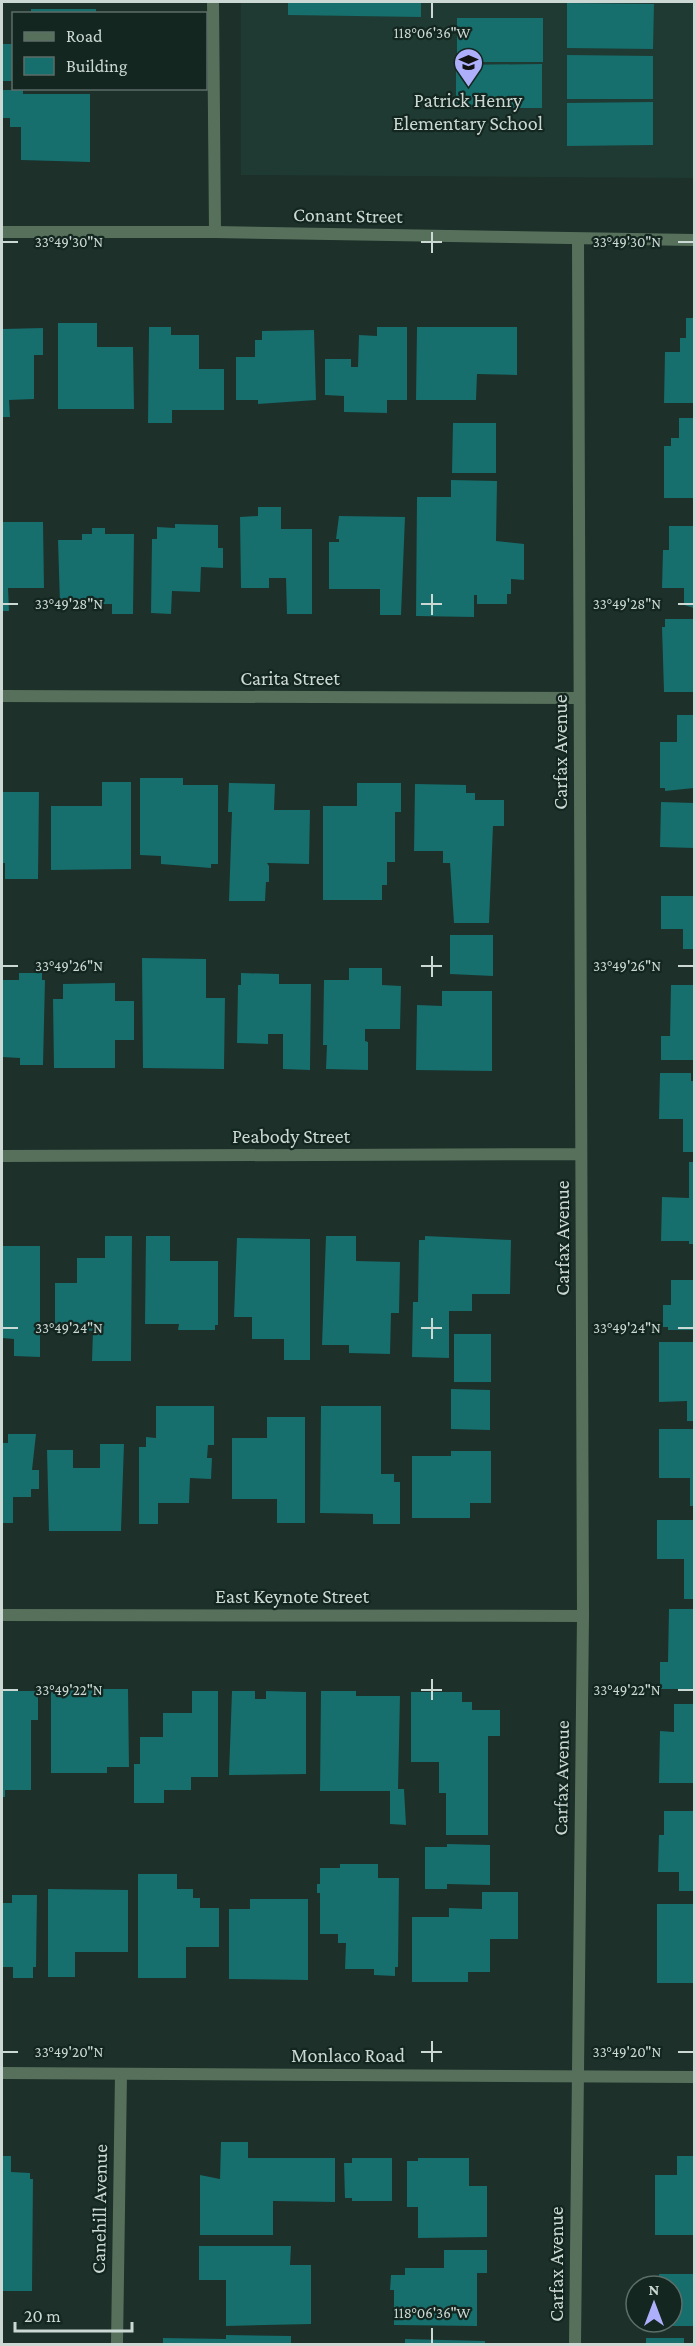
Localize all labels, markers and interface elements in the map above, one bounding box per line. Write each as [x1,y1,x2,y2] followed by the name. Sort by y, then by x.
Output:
[12,12,207,90] legend
[394,25,471,41] text: 118°06'36"W
[66,26,103,46] text: Road
[452,46,484,88] school or university icon: Patrick Henry Elementary School
[66,56,128,76] text: Building
[393,89,543,135] place label: Patrick Henry Elementary School
[293,203,403,227] street label: Conant Street
[35,234,103,250] text: 33°49'30"N
[593,234,661,250] text: 33°49'30"N
[35,596,103,612] text: 33°49'28"N
[593,596,661,612] text: 33°49'28"N
[240,667,340,689] street label: Carita Street
[549,694,571,810] street label: Carfax Avenue
[35,958,103,974] text: 33°49'26"N
[593,958,661,974] text: 33°49'26"N
[232,1125,350,1148] street label: Peabody Street
[551,1180,573,1296] street label: Carfax Avenue
[35,1320,103,1336] text: 33°49'24"N
[593,1320,661,1336] text: 33°49'24"N
[215,1585,369,1608] street label: East Keynote Street
[35,1682,103,1698] text: 33°49'22"N
[593,1682,661,1698] text: 33°49'22"N
[549,1720,573,1836] street label: Carfax Avenue
[35,2044,104,2060] text: 33°49'20"N
[291,2044,406,2066] street label: Monlaco Road
[593,2044,662,2060] text: 33°49'20"N
[87,2144,111,2274] street label: Canehill Avenue
[545,2206,567,2322] street label: Carfax Avenue
[624,2274,684,2334] north arrow
[649,2281,660,2298] text: N
[15,2295,132,2333] scale bar
[394,2305,471,2321] text: 118°06'36"W
[24,2306,61,2326] text: 20 m

